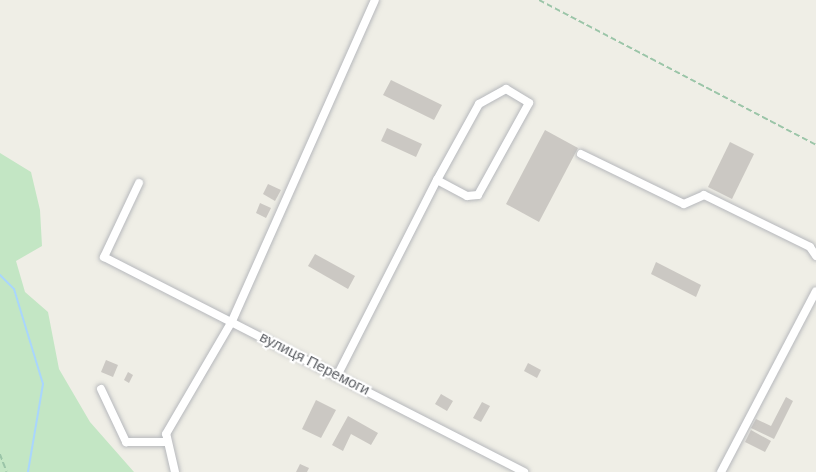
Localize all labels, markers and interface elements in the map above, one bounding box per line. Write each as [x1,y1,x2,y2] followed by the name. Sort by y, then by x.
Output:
[257,327,373,399] street label: вулиця Перемоги

